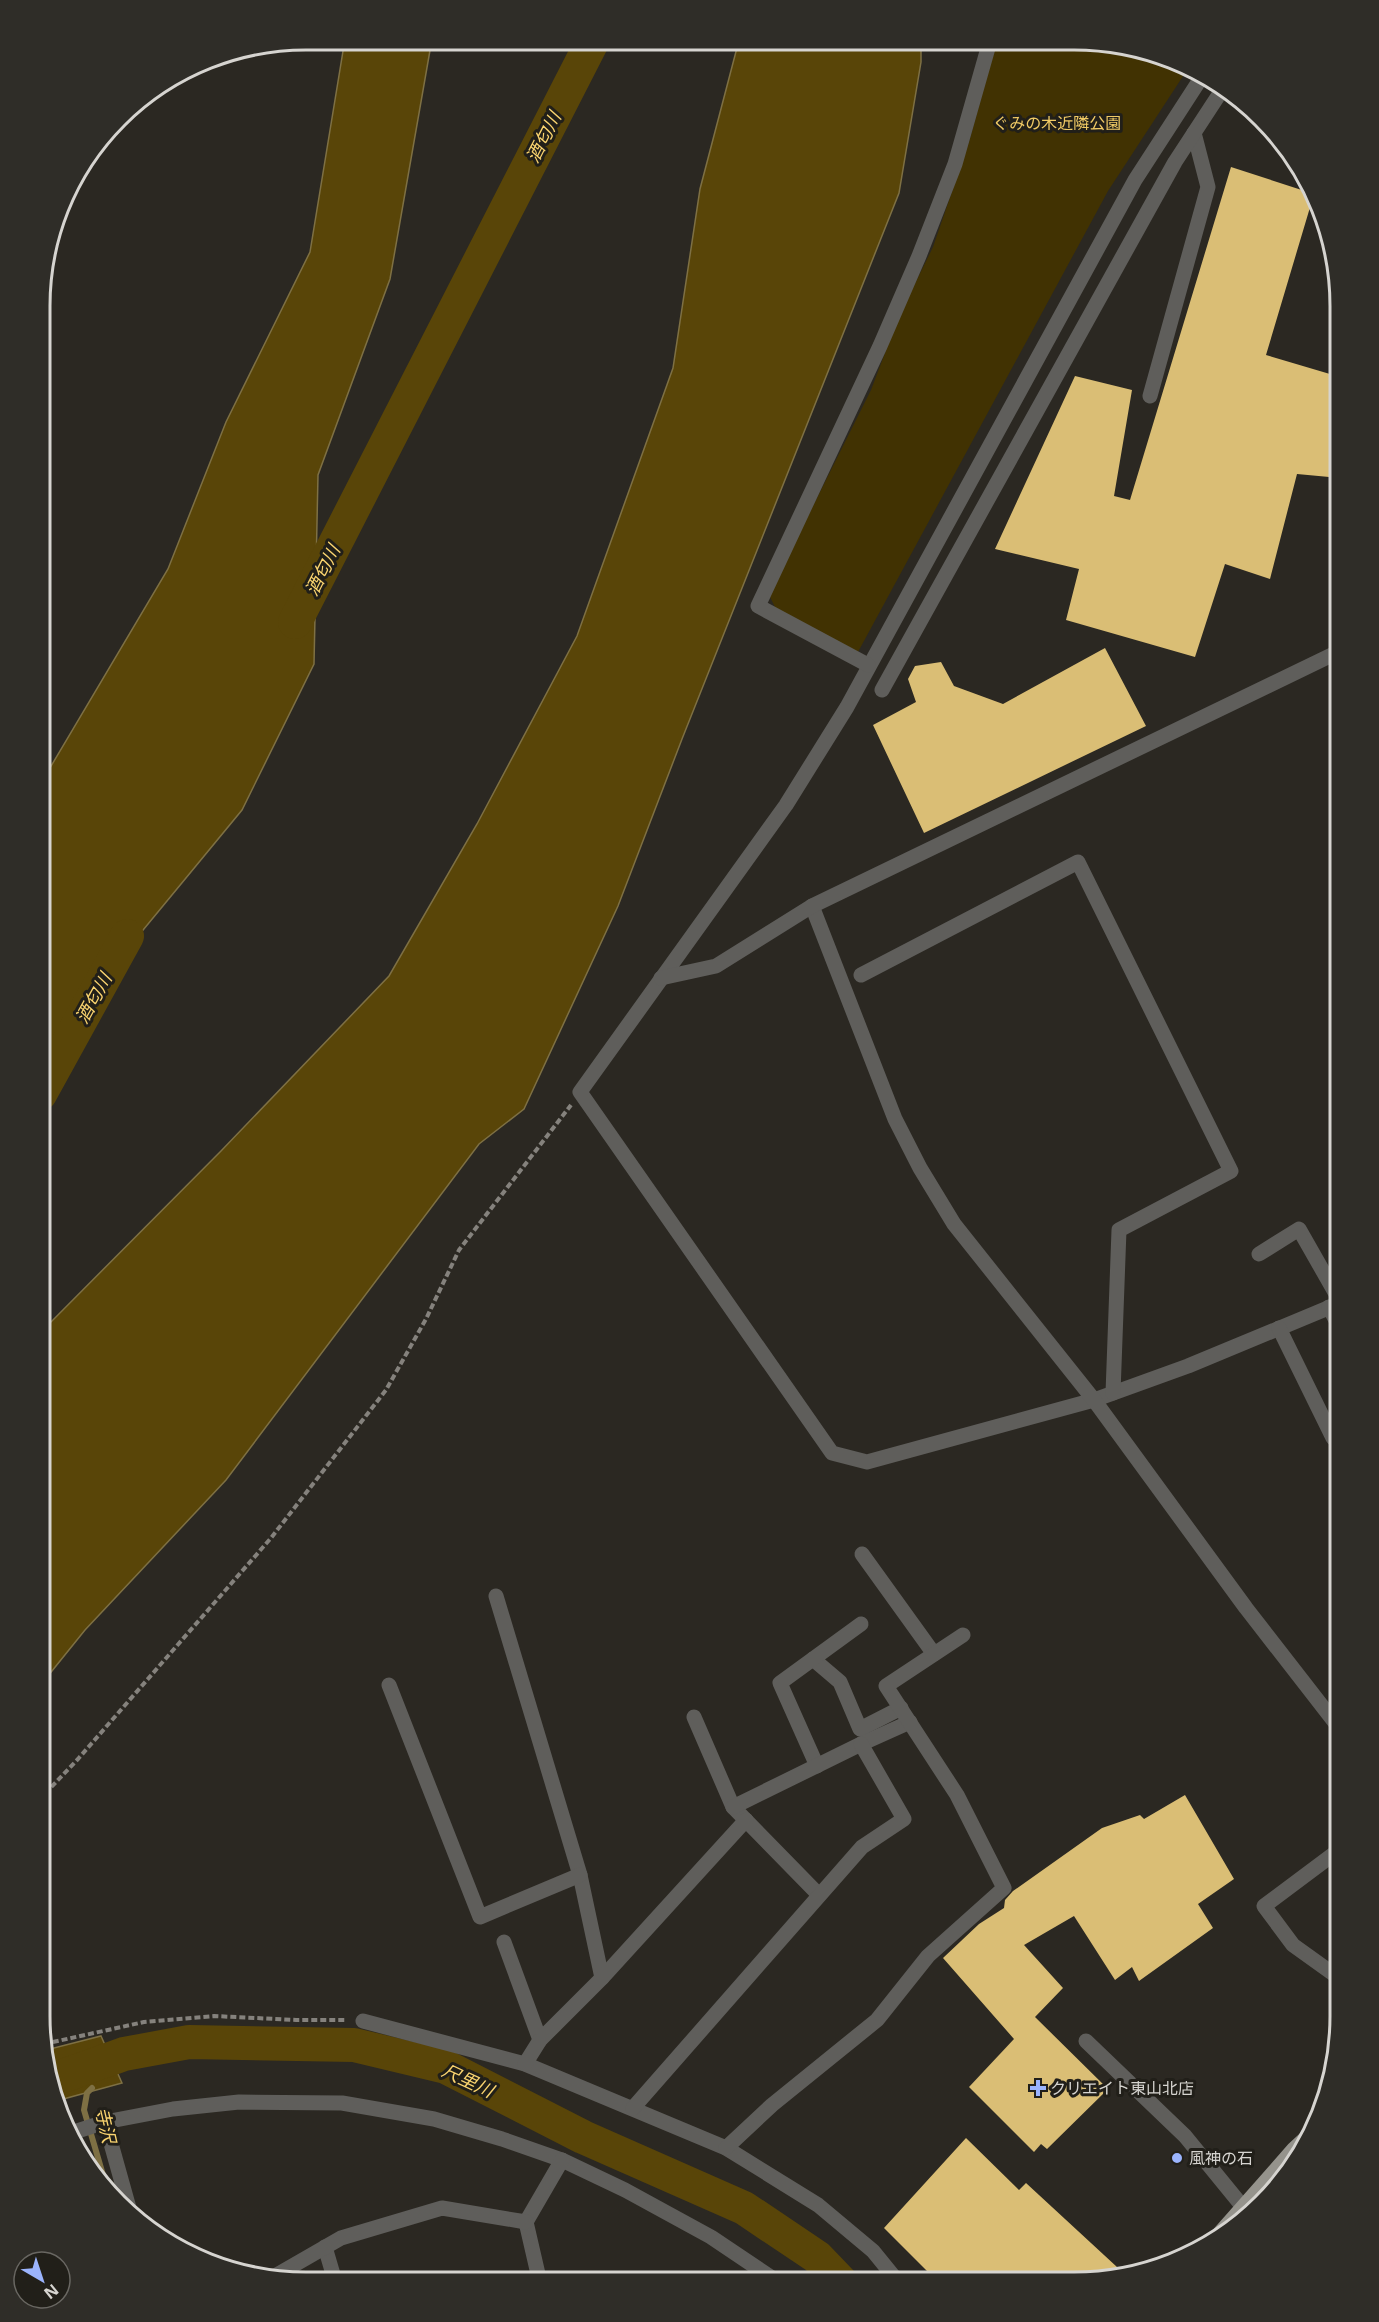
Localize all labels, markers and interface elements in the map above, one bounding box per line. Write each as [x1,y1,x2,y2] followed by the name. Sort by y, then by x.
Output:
[520,106,567,167] water label: 酒匂川
[993,112,1121,134] park label: ぐみの木近隣公園
[299,539,346,600] water label: 酒匂川
[69,967,118,1027] water label: 酒匂川
[438,2058,499,2103] water label: 尺里川
[1050,2077,1194,2099] place label: クリエイト東山北店
[1031,2081,1045,2095] marker: クリエイト東山北店
[90,2105,122,2147] water label: 寺沢
[1189,2147,1253,2169] place label: 風神の石
[1170,2151,1184,2165] marker: 風神の石
[12,2250,72,2310] north arrow
[39,2279,63,2304] text: N

